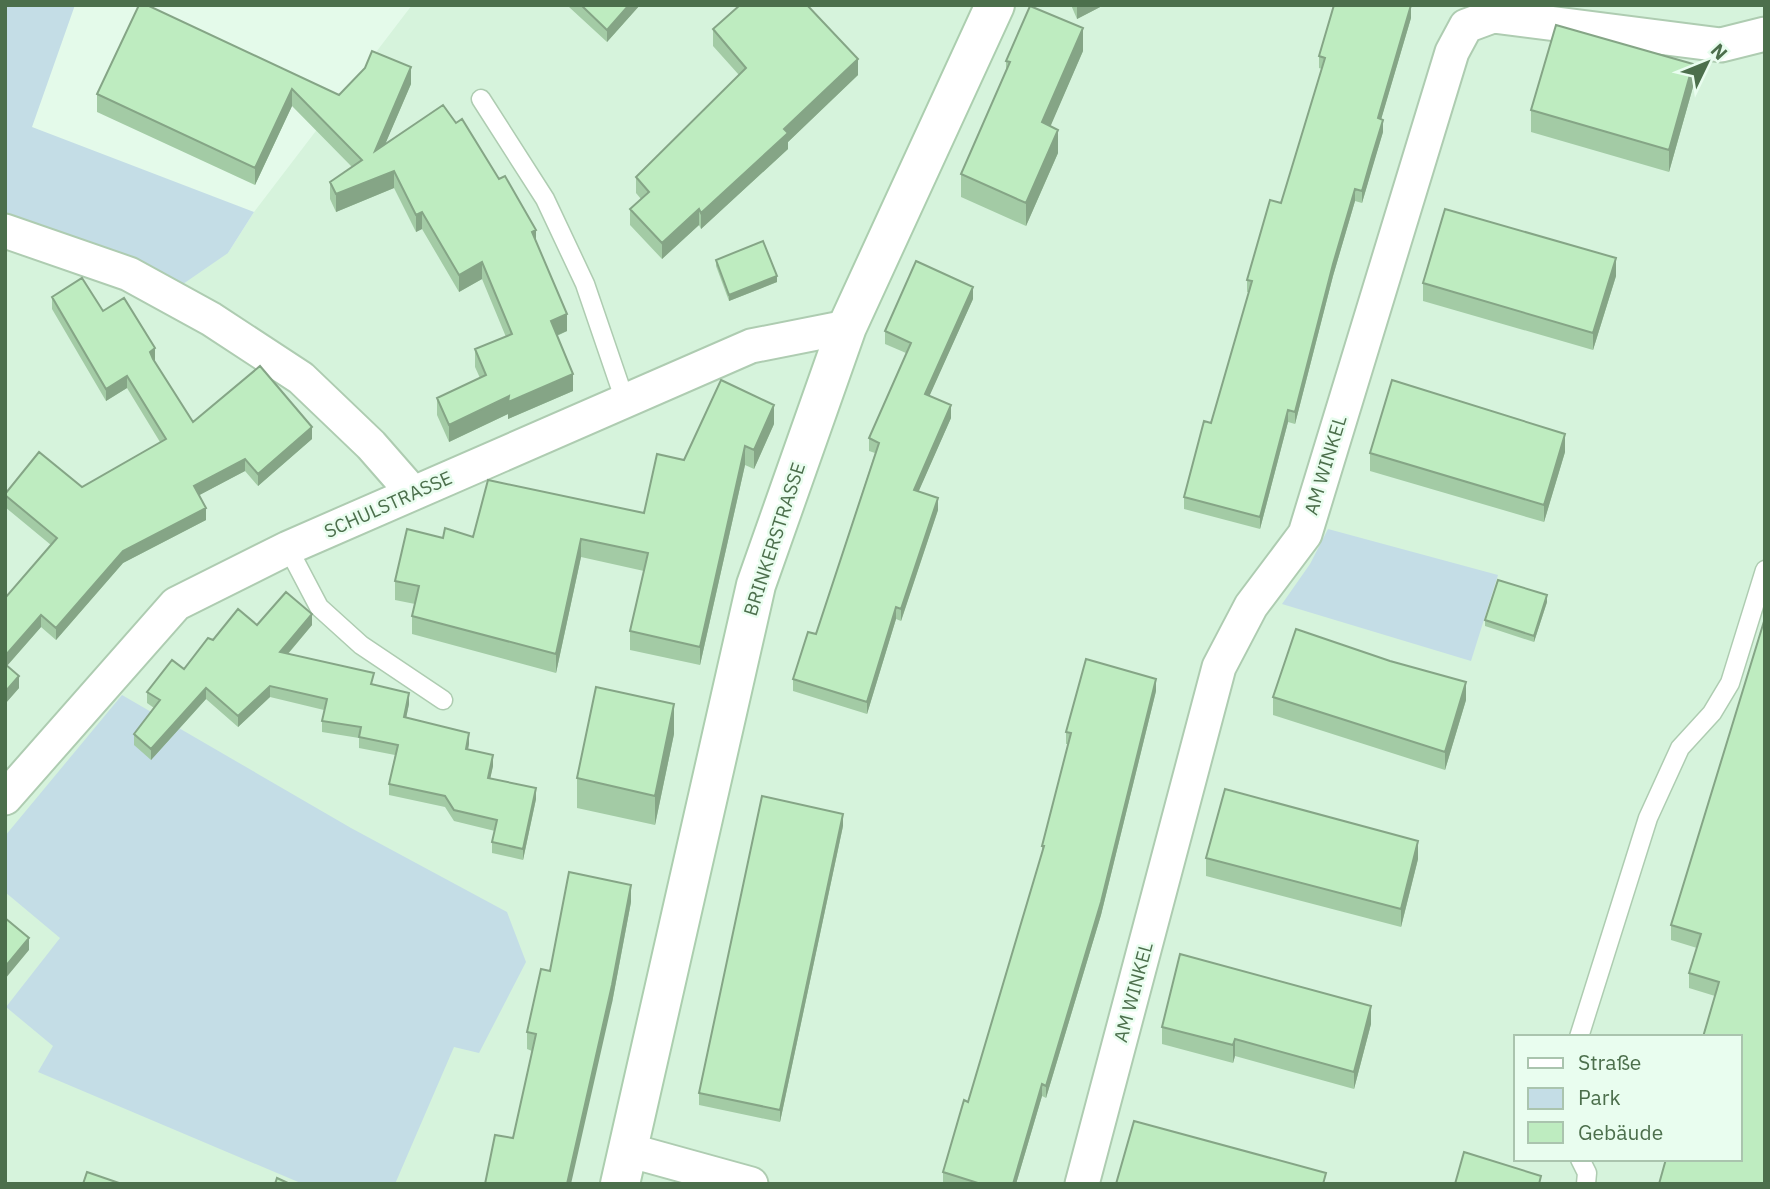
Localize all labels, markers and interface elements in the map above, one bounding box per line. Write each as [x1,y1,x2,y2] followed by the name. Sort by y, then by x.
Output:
[1672,28,1742,98] north arrow
[1706,38,1733,65] text: N
[1299,412,1351,518] street label: AM WINKEL
[738,459,810,619] street label: BRINKERSTRASSE
[320,465,456,543] street label: SCHULSTRASSE
[1108,939,1158,1045] street label: AM WINKEL
[1514,1035,1742,1161] legend
[1578,1048,1641,1076] text: Straße
[1578,1083,1621,1111] text: Park
[1578,1118,1663,1146] text: Gebäude

